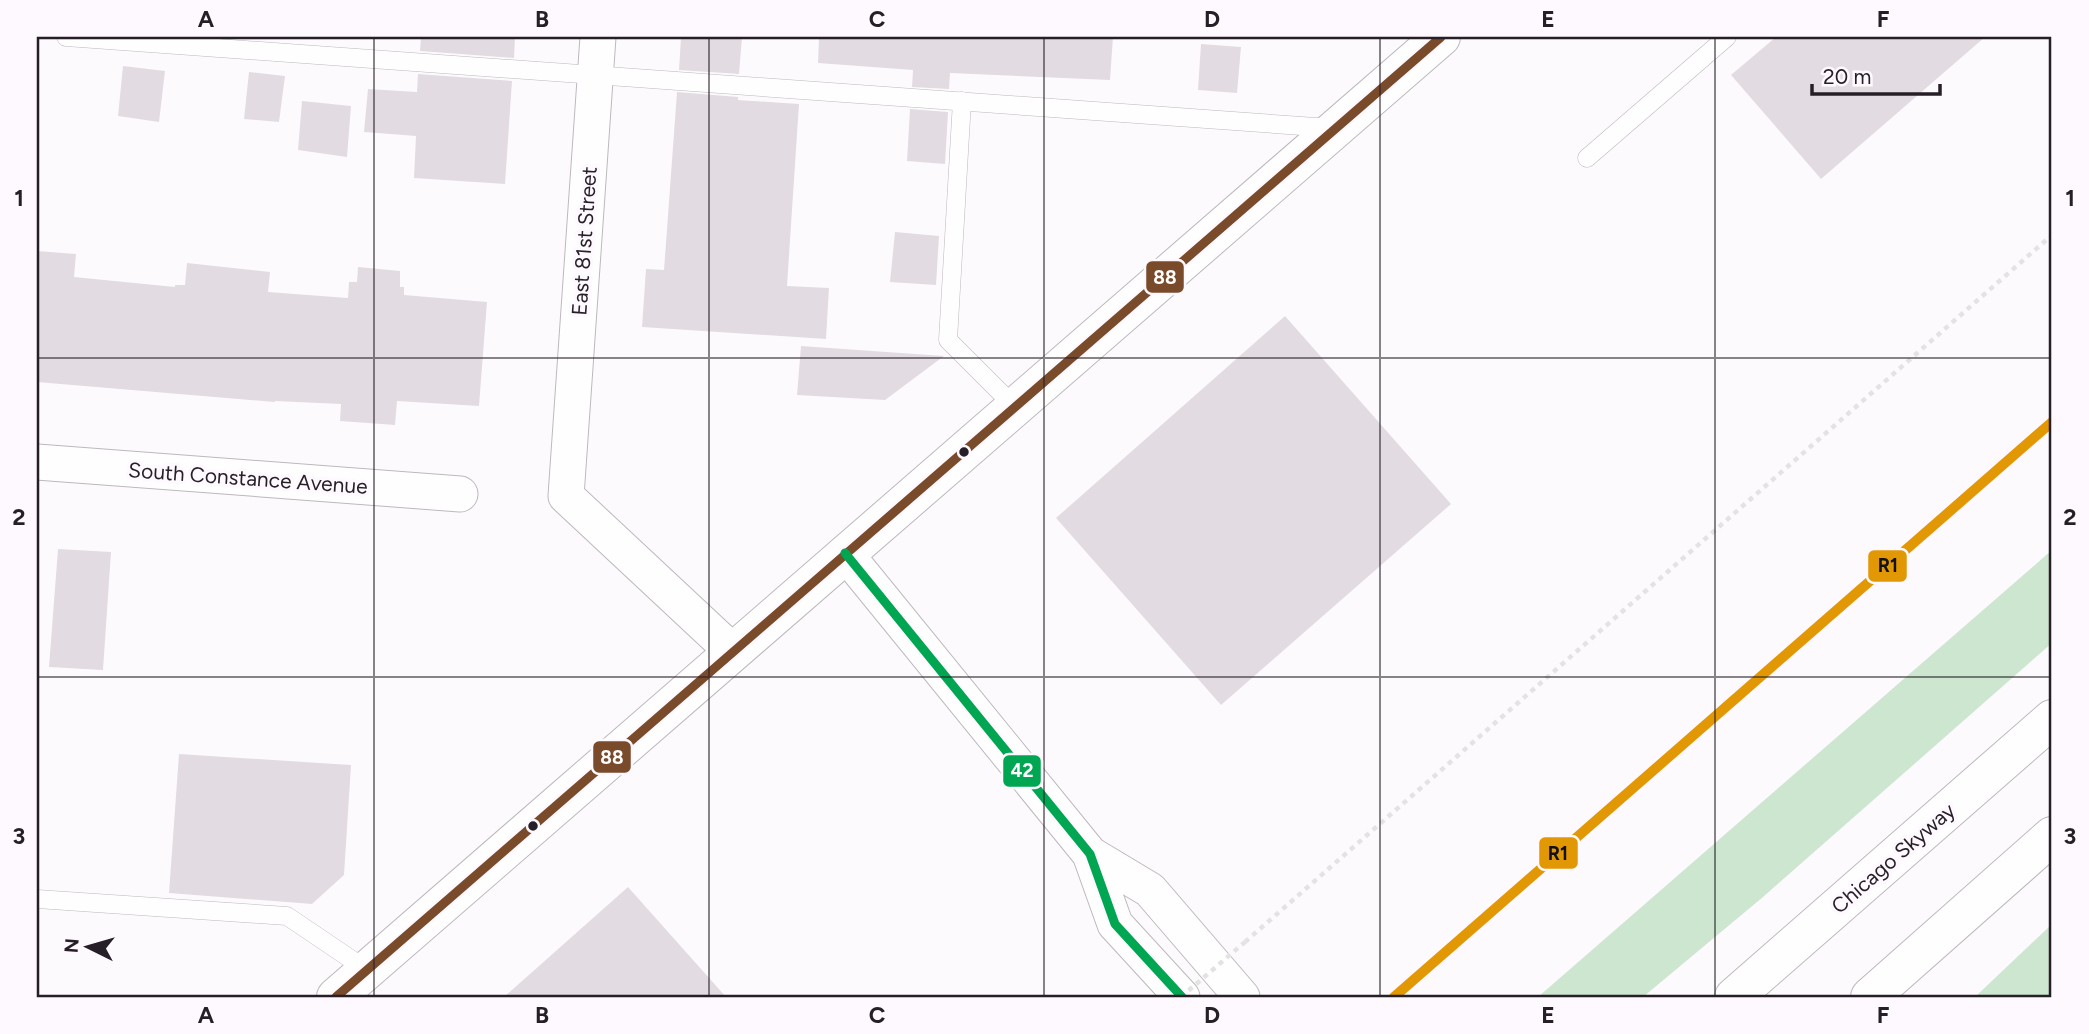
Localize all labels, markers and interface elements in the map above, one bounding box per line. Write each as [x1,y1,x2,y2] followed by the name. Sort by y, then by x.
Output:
[198,5,215,33] text: A
[535,5,549,33] text: B
[869,5,886,33] text: C
[1204,5,1220,33] text: D
[1541,5,1555,33] text: E
[1877,5,1890,33] text: F
[1812,52,1940,96] scale bar
[1823,64,1871,89] text: 20 m
[566,166,602,316] street label: East 81st Street
[14,184,24,212] text: 1
[2065,184,2075,212] text: 1
[1145,260,1185,294] line badge: 88
[1153,266,1177,289] text: 88
[957,445,971,459] unlabelled marker
[128,457,368,499] street label: South Constance Avenue
[12,503,26,531] text: 2
[2063,503,2077,531] text: 2
[1867,549,1908,583] line badge: R1
[1878,554,1898,577] text: R1
[592,740,632,774] line badge: 88
[600,746,624,769] text: 88
[1002,754,1042,788] line badge: 42
[1010,759,1034,782] text: 42
[1826,798,1960,918] street label: Chicago Skyway
[526,819,540,833] unlabelled marker
[13,822,25,850] text: 3
[2064,822,2076,850] text: 3
[1538,836,1579,870] line badge: R1
[1548,842,1568,865] text: R1
[52,912,122,982] north arrow
[59,937,84,954] text: N
[198,1001,215,1029] text: A
[535,1001,549,1029] text: B
[869,1001,886,1029] text: C
[1204,1001,1220,1029] text: D
[1541,1001,1555,1029] text: E
[1877,1001,1890,1029] text: F

